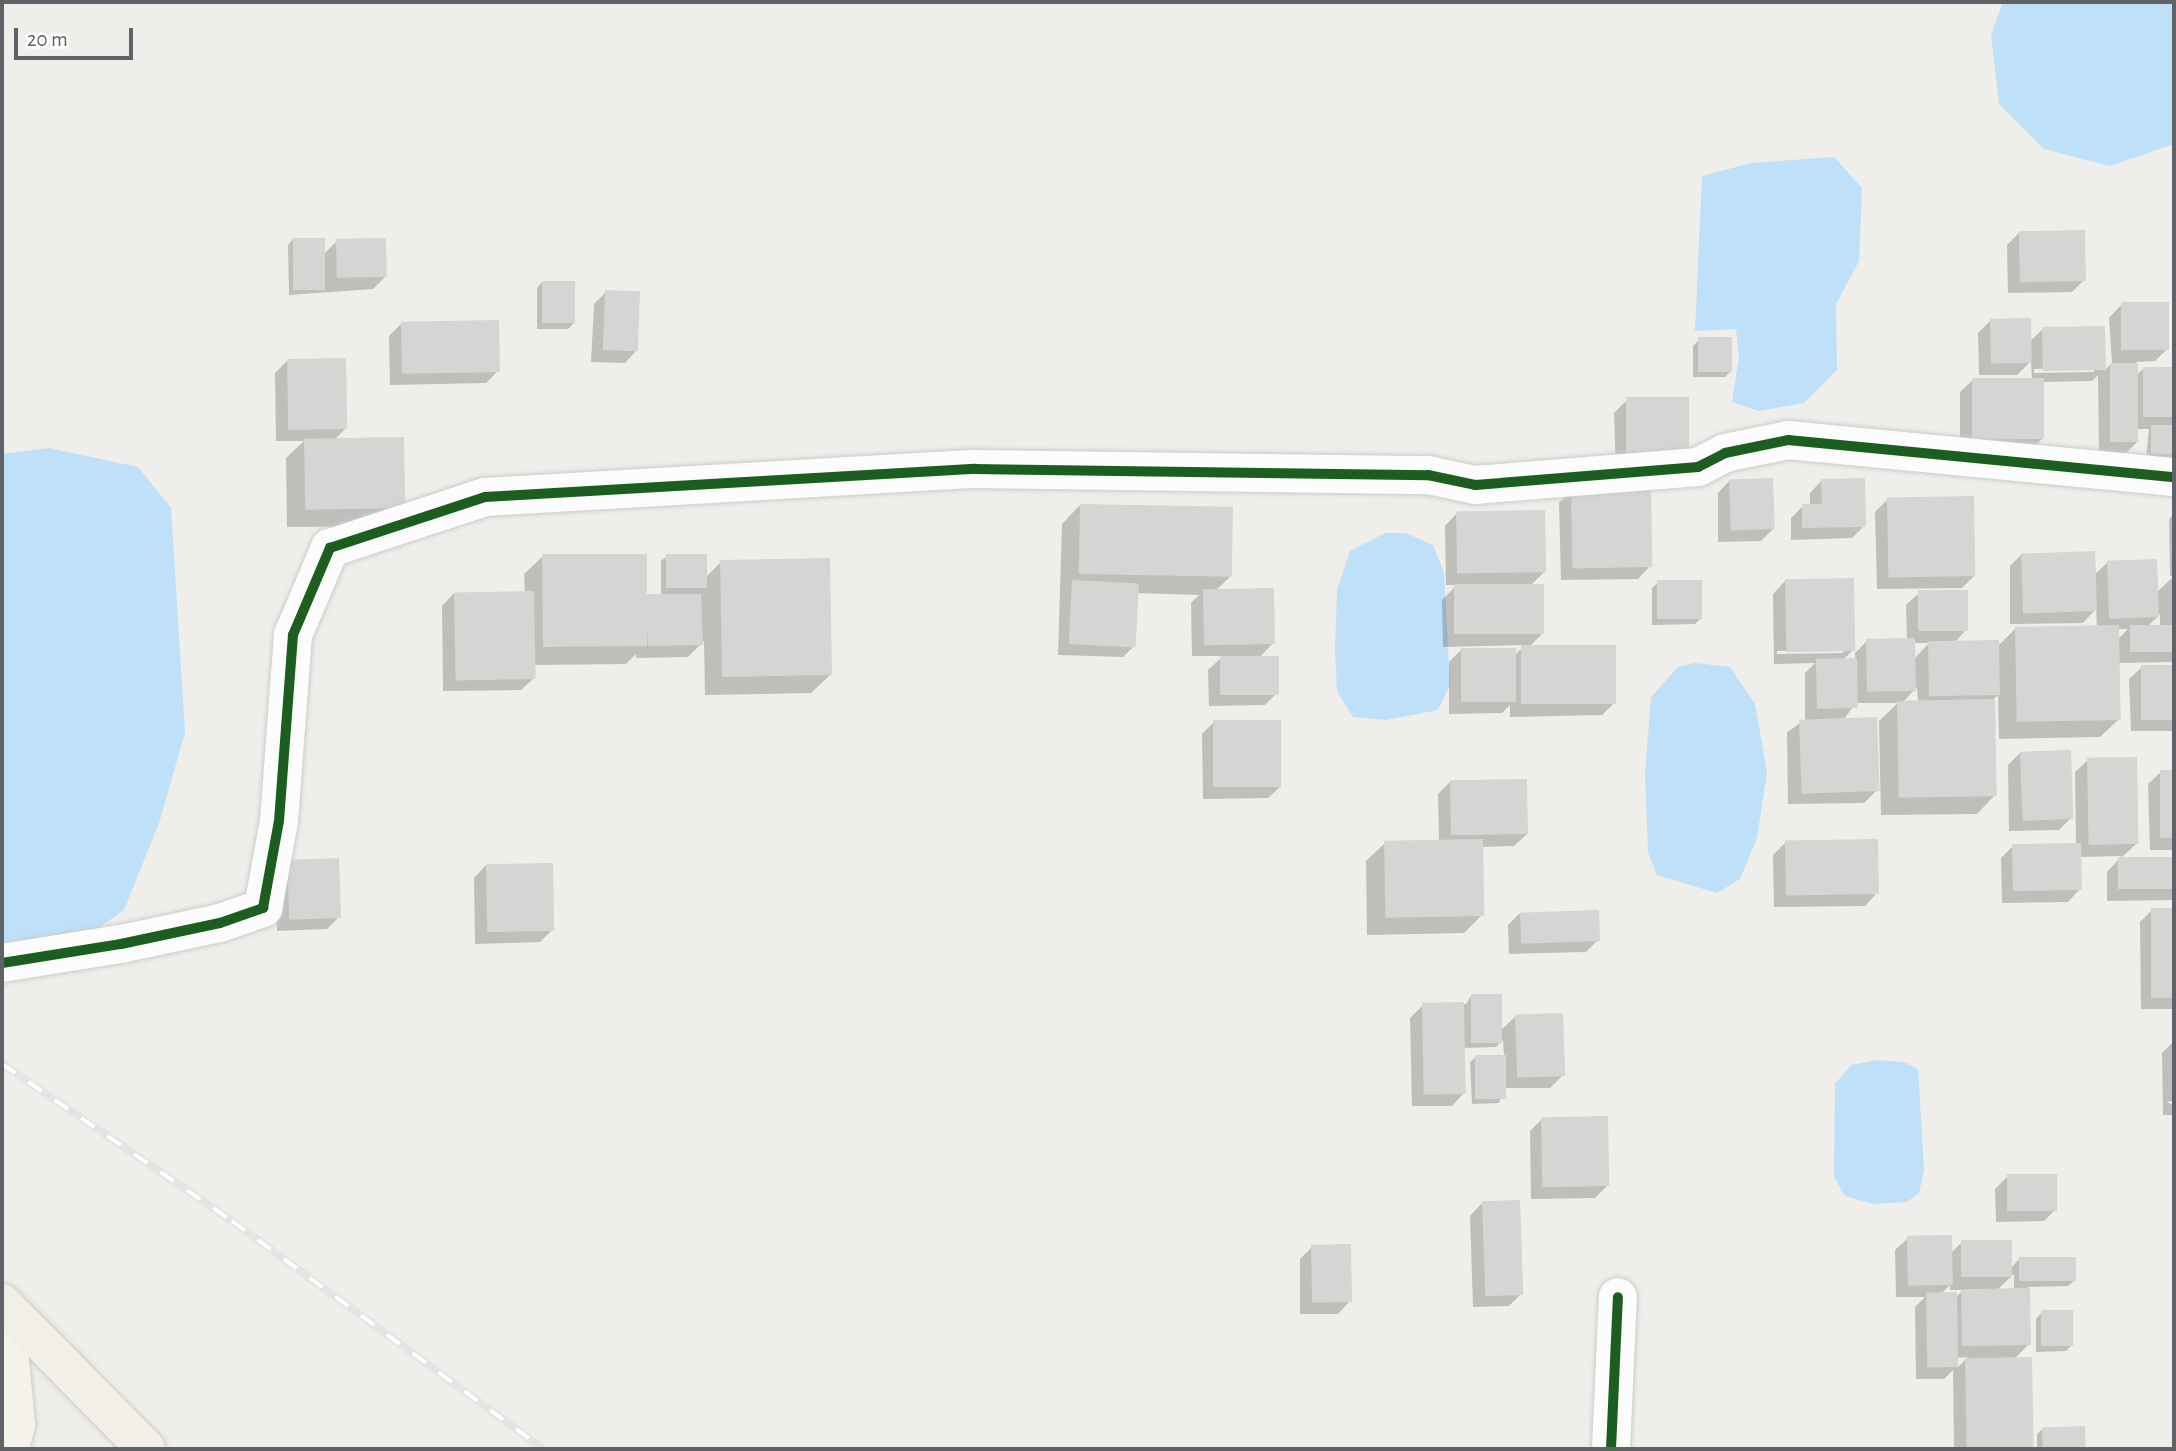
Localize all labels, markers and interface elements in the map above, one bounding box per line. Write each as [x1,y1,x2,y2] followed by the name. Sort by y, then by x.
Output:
[18,14,136,58] scale bar
[27,29,68,50] text: 20 m

